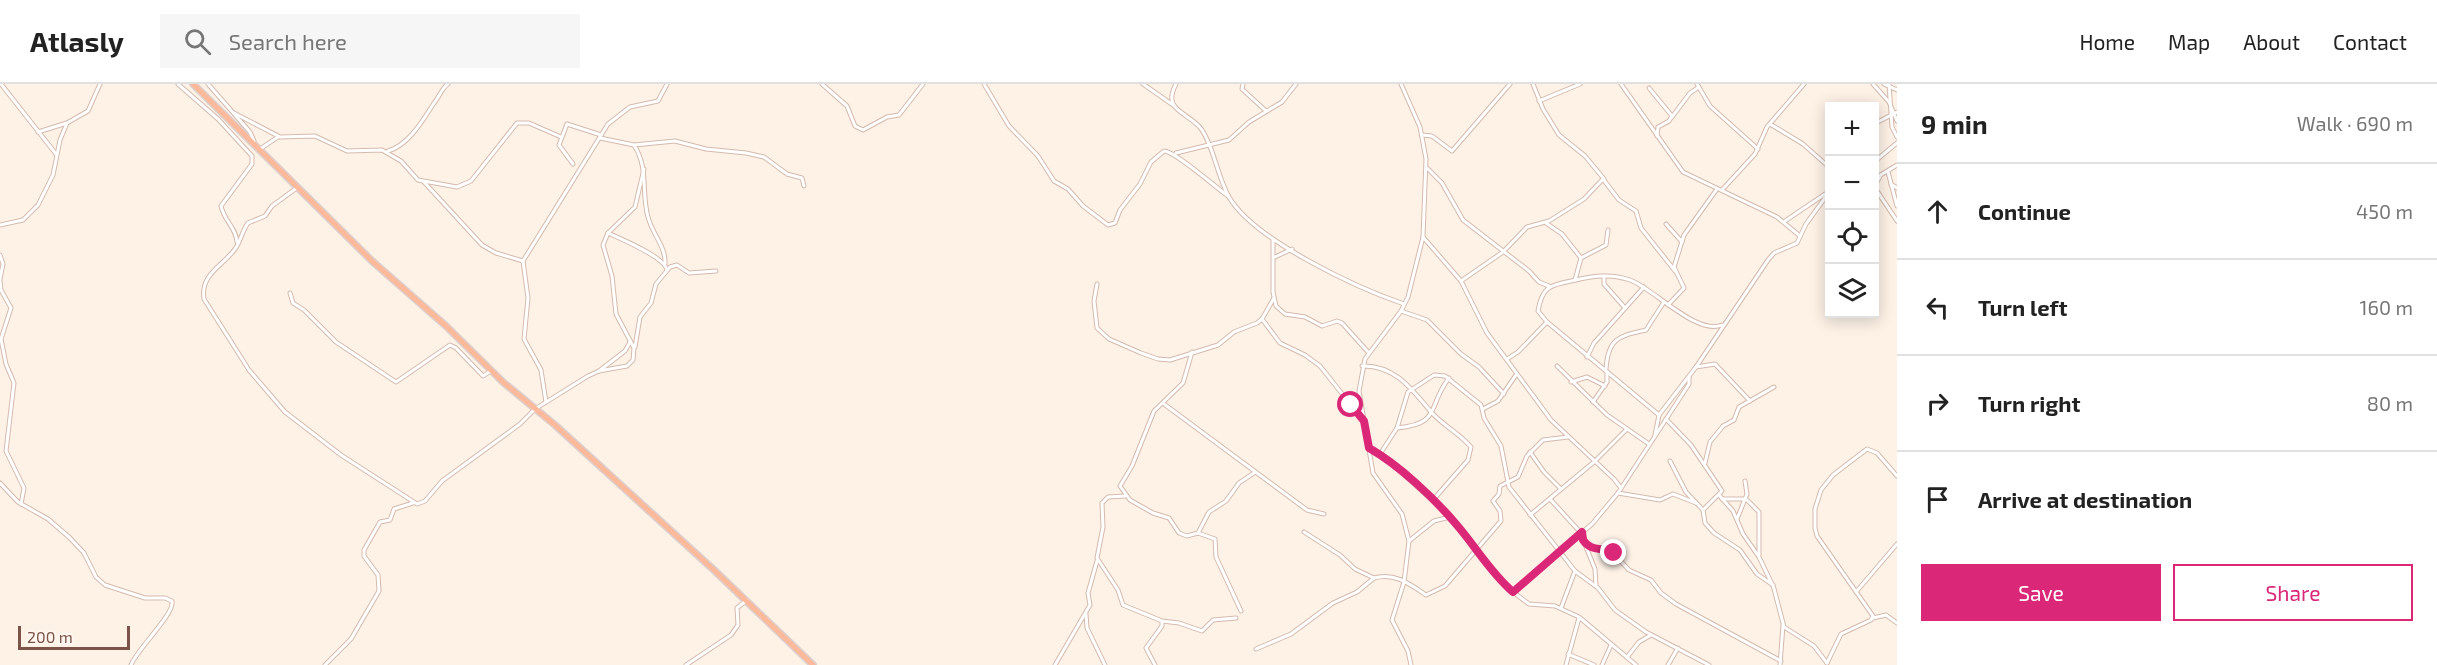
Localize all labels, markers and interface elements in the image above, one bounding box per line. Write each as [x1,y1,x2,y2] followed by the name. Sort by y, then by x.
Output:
[160,14,580,68] search box
[30,24,124,58] text: Atlasly
[181,25,214,58] icon: search
[229,28,347,54] text: Search here
[2079,29,2135,54] text: Home
[2168,29,2210,54] text: Map
[2243,29,2300,54] text: About
[2333,29,2407,54] text: Contact
[1825,102,1879,318] map controls
[1825,102,1879,156] button: +
[1921,108,1988,139] text: 9 min
[2297,111,2413,135] text: Walk · 690 m
[1825,156,1879,210] button: −
[1921,195,1954,228] icon: ahead
[1978,198,2071,224] text: Continue
[2356,199,2413,223] text: 450 m
[1825,210,1879,264] button: locate
[1825,264,1879,318] button: layers
[1921,291,1954,324] icon: left
[1978,294,2067,320] text: Turn left
[2360,295,2413,319] text: 160 m
[1921,387,1954,420] icon: right
[1978,390,2080,416] text: Turn right
[1337,391,1363,417] route start
[2367,391,2413,415] text: 80 m
[1921,483,1954,516] icon: arrive
[1978,486,2192,512] text: Arrive at destination
[1600,539,1626,565] route end
[1921,564,2161,621] button: Save
[2173,564,2413,621] button: Share
[18,623,130,650] scale bar
[27,627,73,646] text: 200 m

